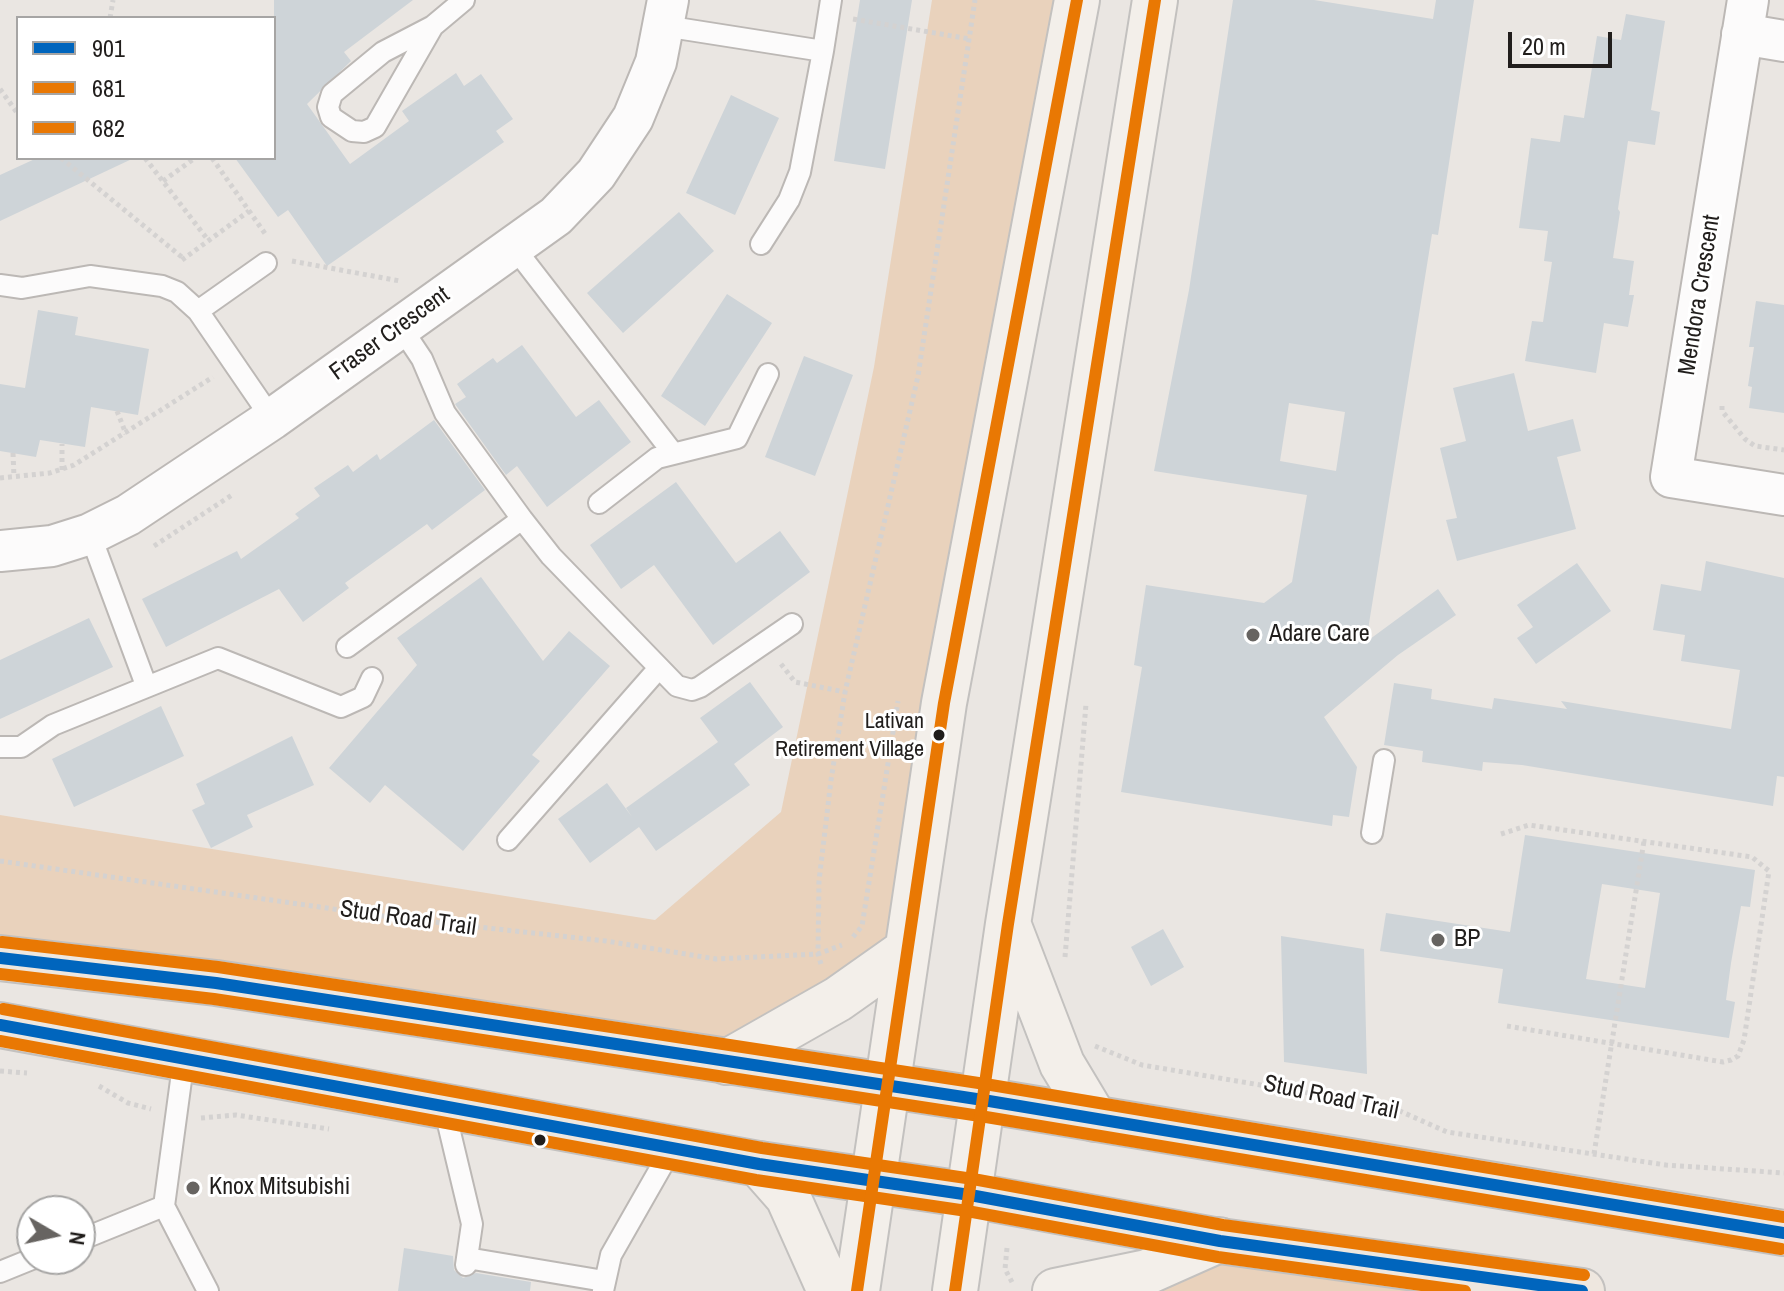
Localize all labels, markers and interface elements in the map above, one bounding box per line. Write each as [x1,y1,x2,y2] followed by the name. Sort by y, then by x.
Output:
[16,16,276,160] legend
[1512,16,1616,66] scale bar
[1522,30,1566,62] text: 20 m
[92,32,125,64] text: 901
[92,72,125,104] text: 681
[92,112,125,144] text: 682
[1673,213,1727,377] street label: Mendora Crescent
[324,281,456,387] street label: Fraser Crescent
[1269,621,1370,649] place label: Adare Care
[1244,626,1262,644] marker: Adare Care
[775,709,924,760] place label: Lativan Retirement Village
[931,727,947,743] marker: Lativan Retirement Village
[338,895,478,943] street label: Stud Road Trail
[1454,926,1480,954] place label: BP
[1429,931,1447,949] marker: BP
[1261,1070,1401,1126] street label: Stud Road Trail
[532,1132,548,1148] unlabelled marker
[209,1174,350,1202] place label: Knox Mitsubishi
[184,1179,202,1197] marker: Knox Mitsubishi
[16,1195,96,1275] north arrow
[62,1230,94,1247] text: N

